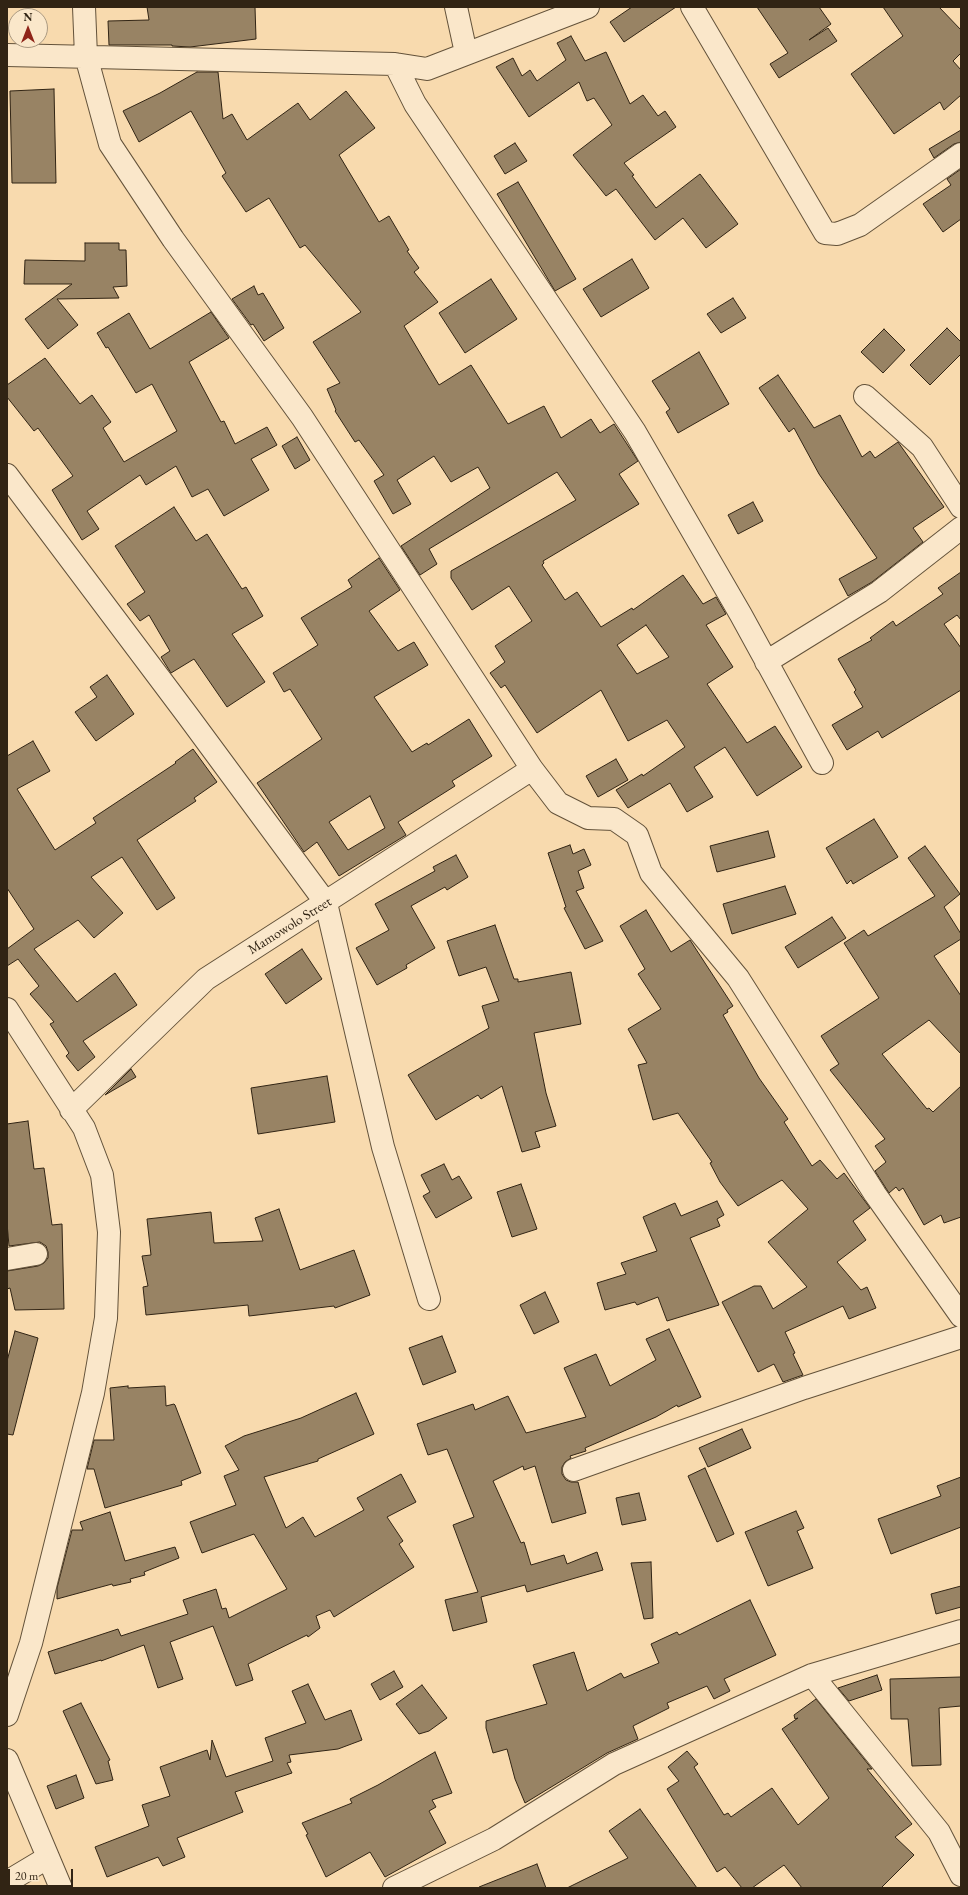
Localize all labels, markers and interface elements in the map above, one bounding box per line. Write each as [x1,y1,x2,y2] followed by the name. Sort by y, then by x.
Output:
[8,8,48,48] north arrow
[24,10,32,24] text: N
[245,894,335,958] street label: Mamowolo Street
[10,1861,75,1887] scale bar
[15,1868,38,1884] text: 20 m

